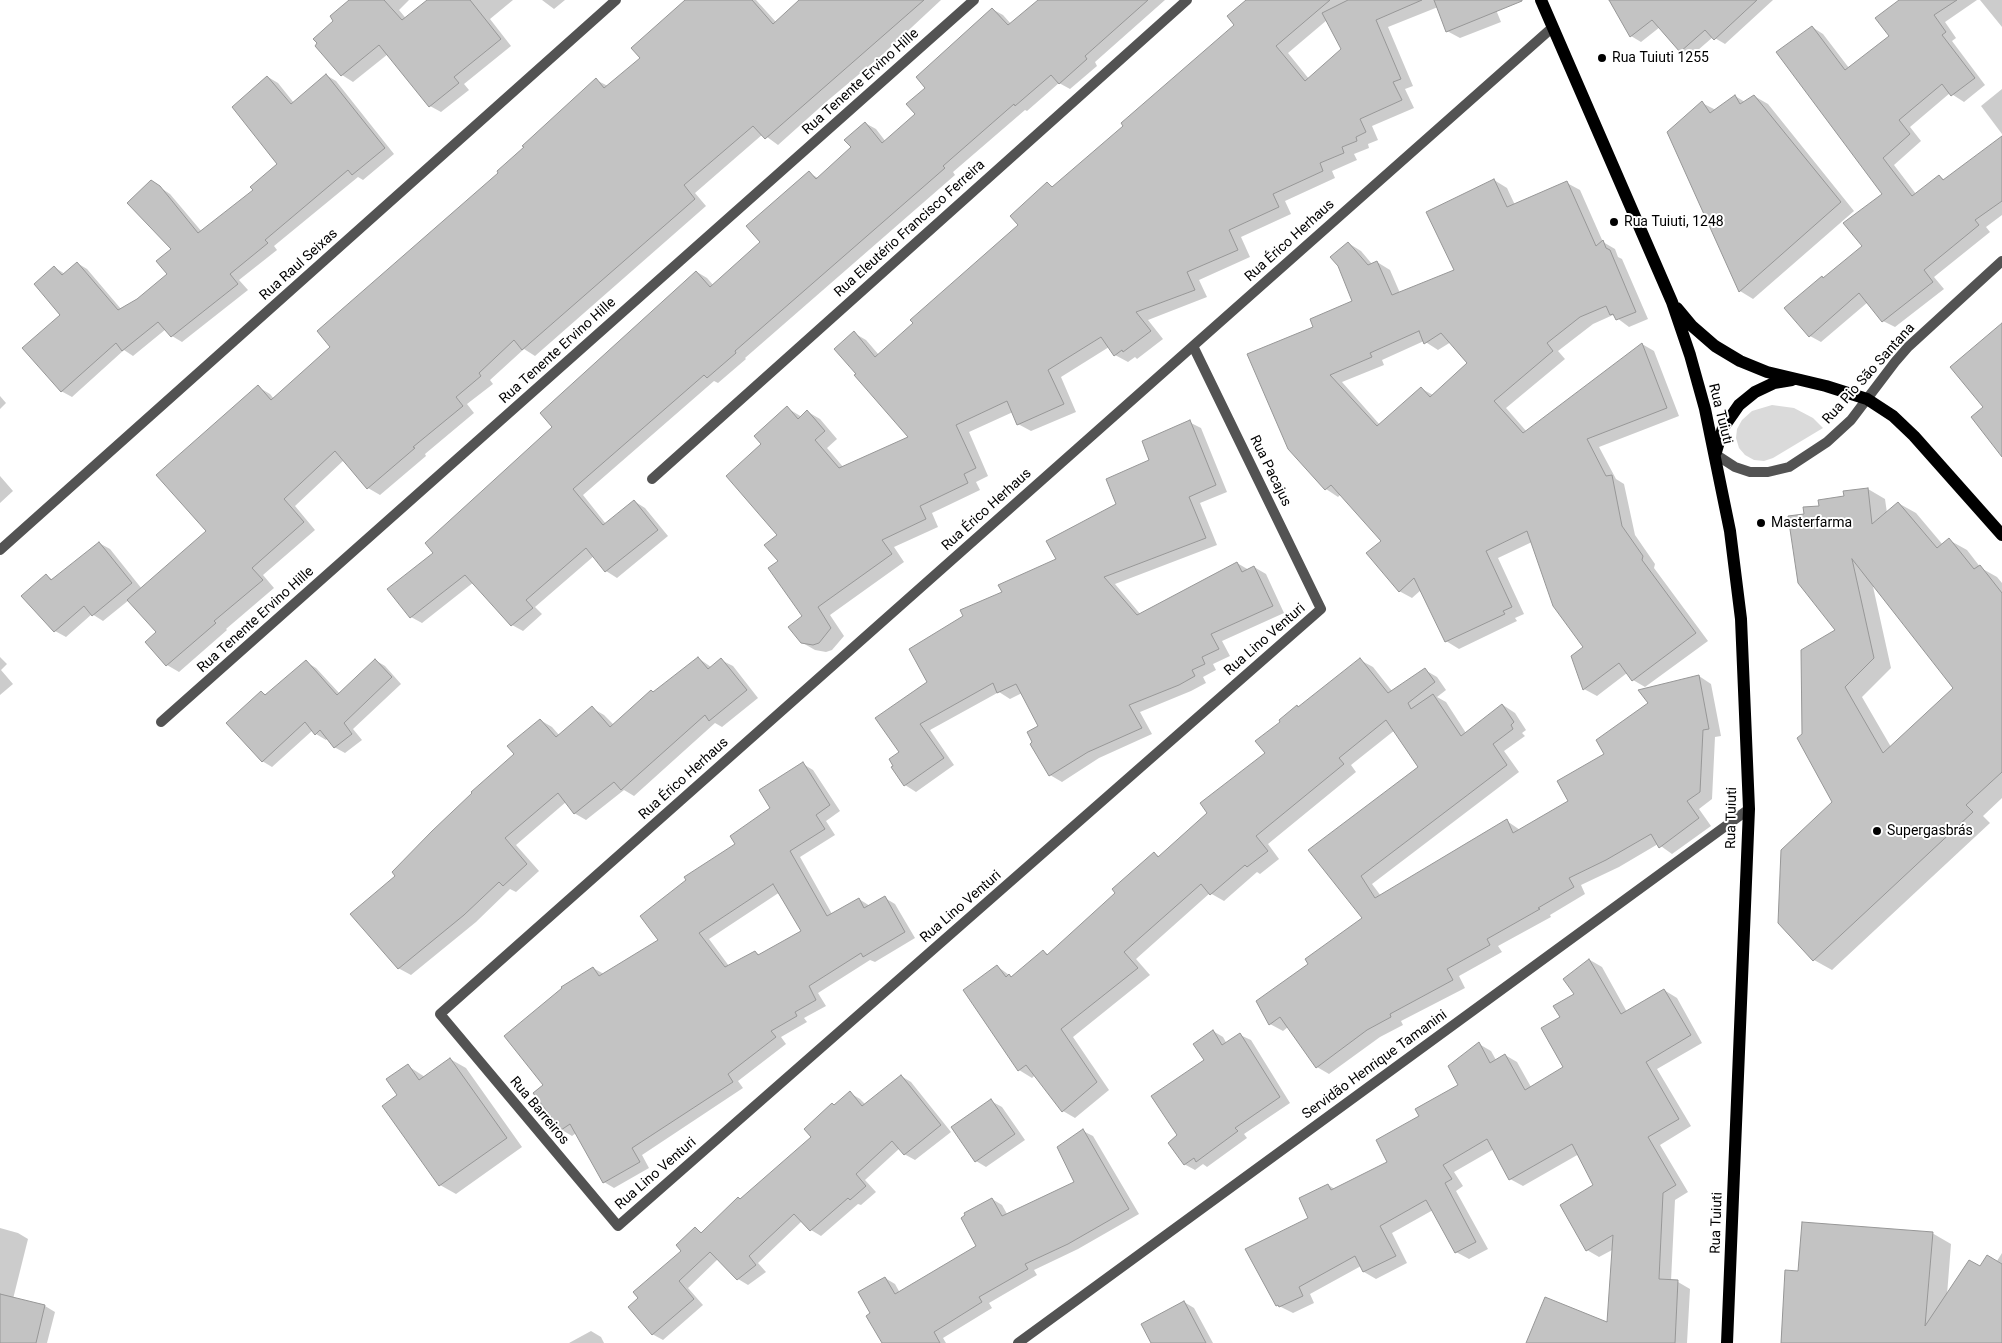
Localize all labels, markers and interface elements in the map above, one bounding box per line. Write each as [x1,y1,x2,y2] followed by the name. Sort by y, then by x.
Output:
[799,25,923,139] street label: Rua Tenente Ervino Hille
[1612,50,1709,66] place label: Rua Tuiuti 1255
[1596,52,1608,64] marker: Rua Tuiuti 1255
[831,157,989,301] street label: Rua Eleutério Francisco Ferreira
[1242,196,1338,286] street label: Rua Érico Herhaus
[1624,214,1724,230] place label: Rua Tuiuti, 1248
[1608,216,1620,228] marker: Rua Tuiuti, 1248
[257,226,341,304] street label: Rua Raul Seixas
[496,294,620,408] street label: Rua Tenente Ervino Hille
[1819,320,1919,428] street label: Rua Pio São Santana
[1704,382,1736,446] street label: Rua Tuiuti
[1246,433,1294,509] street label: Rua Pacajus
[939,465,1035,555] street label: Rua Érico Herhaus
[1771,515,1852,531] place label: Masterfarma
[1755,517,1767,529] marker: Masterfarma
[194,563,318,677] street label: Rua Tenente Ervino Hille
[1221,600,1309,680] street label: Rua Lino Venturi
[636,734,732,824] street label: Rua Érico Herhaus
[1723,787,1741,849] street label: Rua Tuiuti
[1887,823,1973,839] place label: Supergasbrás
[1871,825,1883,837] marker: Supergasbrás
[917,867,1005,947] street label: Rua Lino Venturi
[1299,1007,1451,1123] street label: Servidão Henrique Tamanini
[506,1074,572,1148] street label: Rua Barreiros
[612,1134,700,1214] street label: Rua Lino Venturi
[1708,1192,1726,1254] street label: Rua Tuiuti

